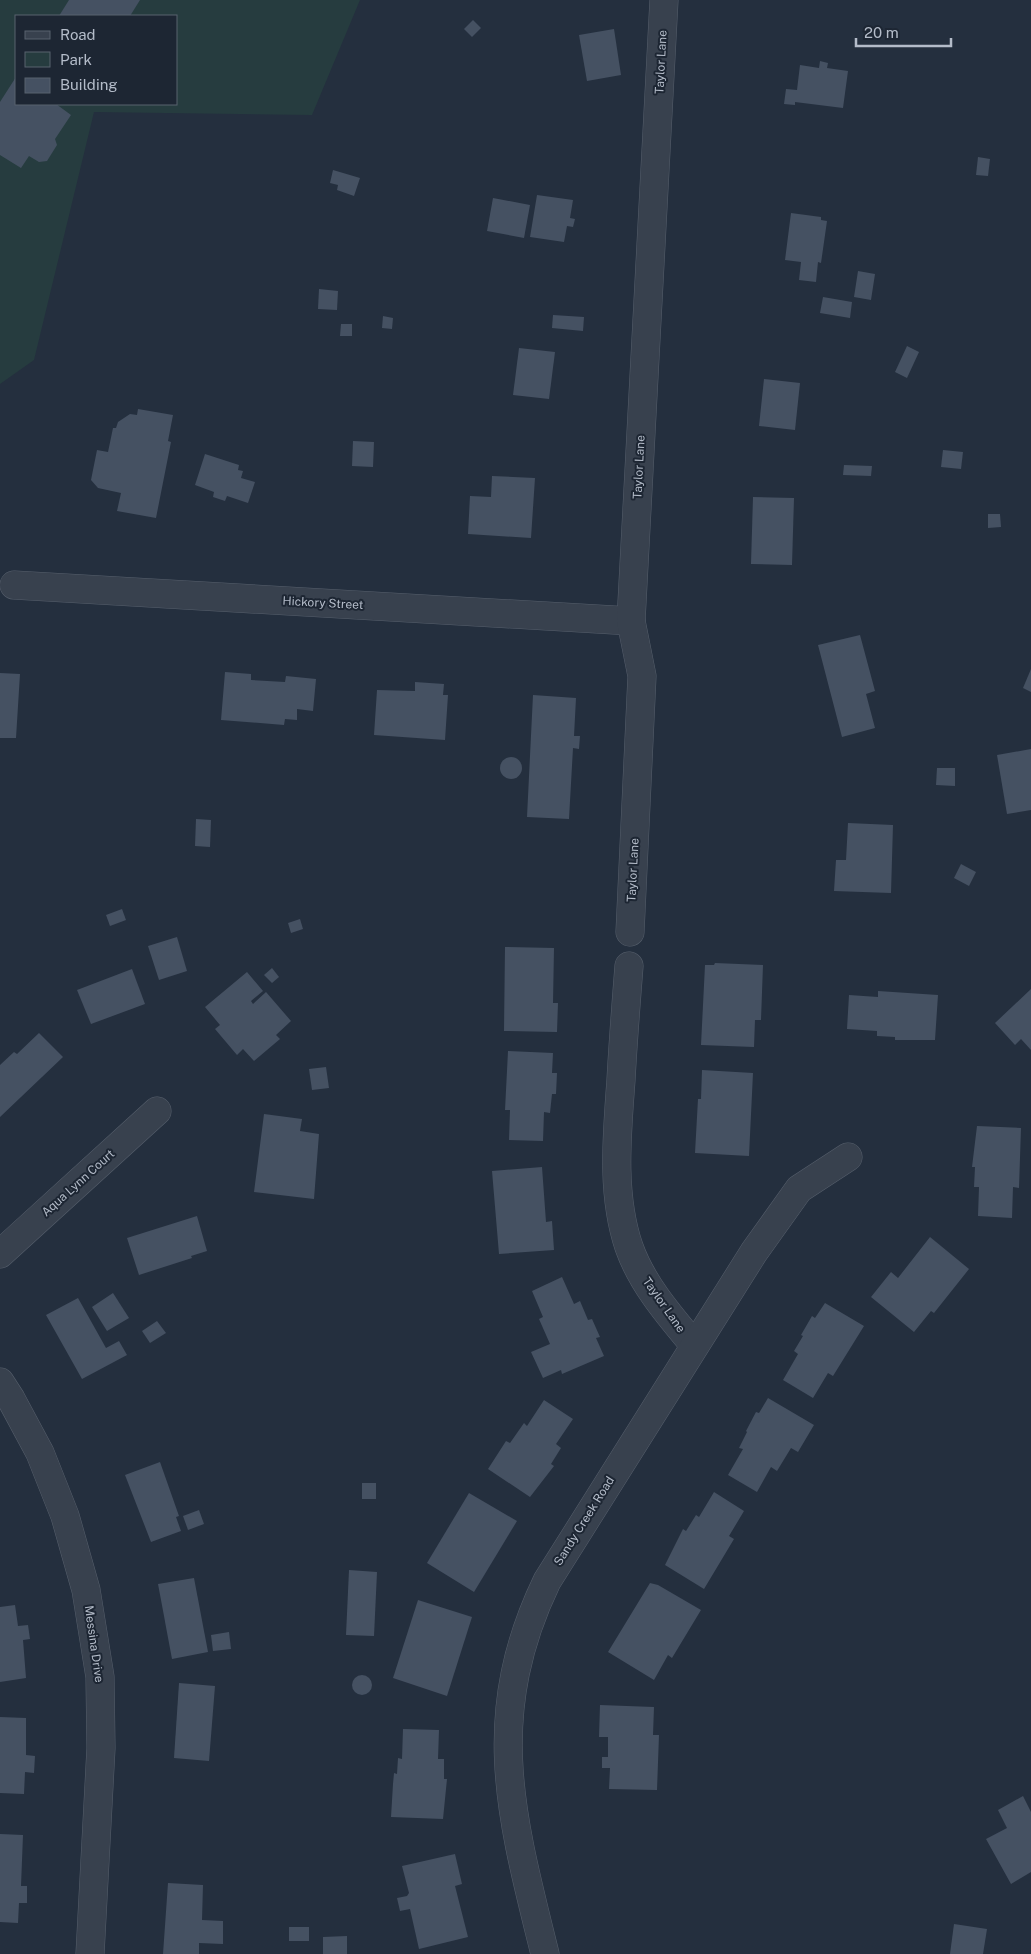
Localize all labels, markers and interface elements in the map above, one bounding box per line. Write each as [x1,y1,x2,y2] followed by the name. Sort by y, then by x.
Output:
[15,15,178,105] legend
[856,15,951,47] scale bar
[864,24,899,41] text: 20 m
[60,26,96,43] text: Road
[652,29,670,94] street label: Taylor Lane
[60,51,92,68] text: Park
[60,76,118,93] text: Building
[630,434,648,499] street label: Taylor Lane
[282,594,364,612] street label: Hickory Street
[624,837,642,902] street label: Taylor Lane
[39,1146,117,1219] street label: Aqua Lynn Court
[640,1275,688,1335] street label: Taylor Lane
[551,1474,617,1568] street label: Sandy Creek Road
[82,1605,106,1684] street label: Messina Drive

